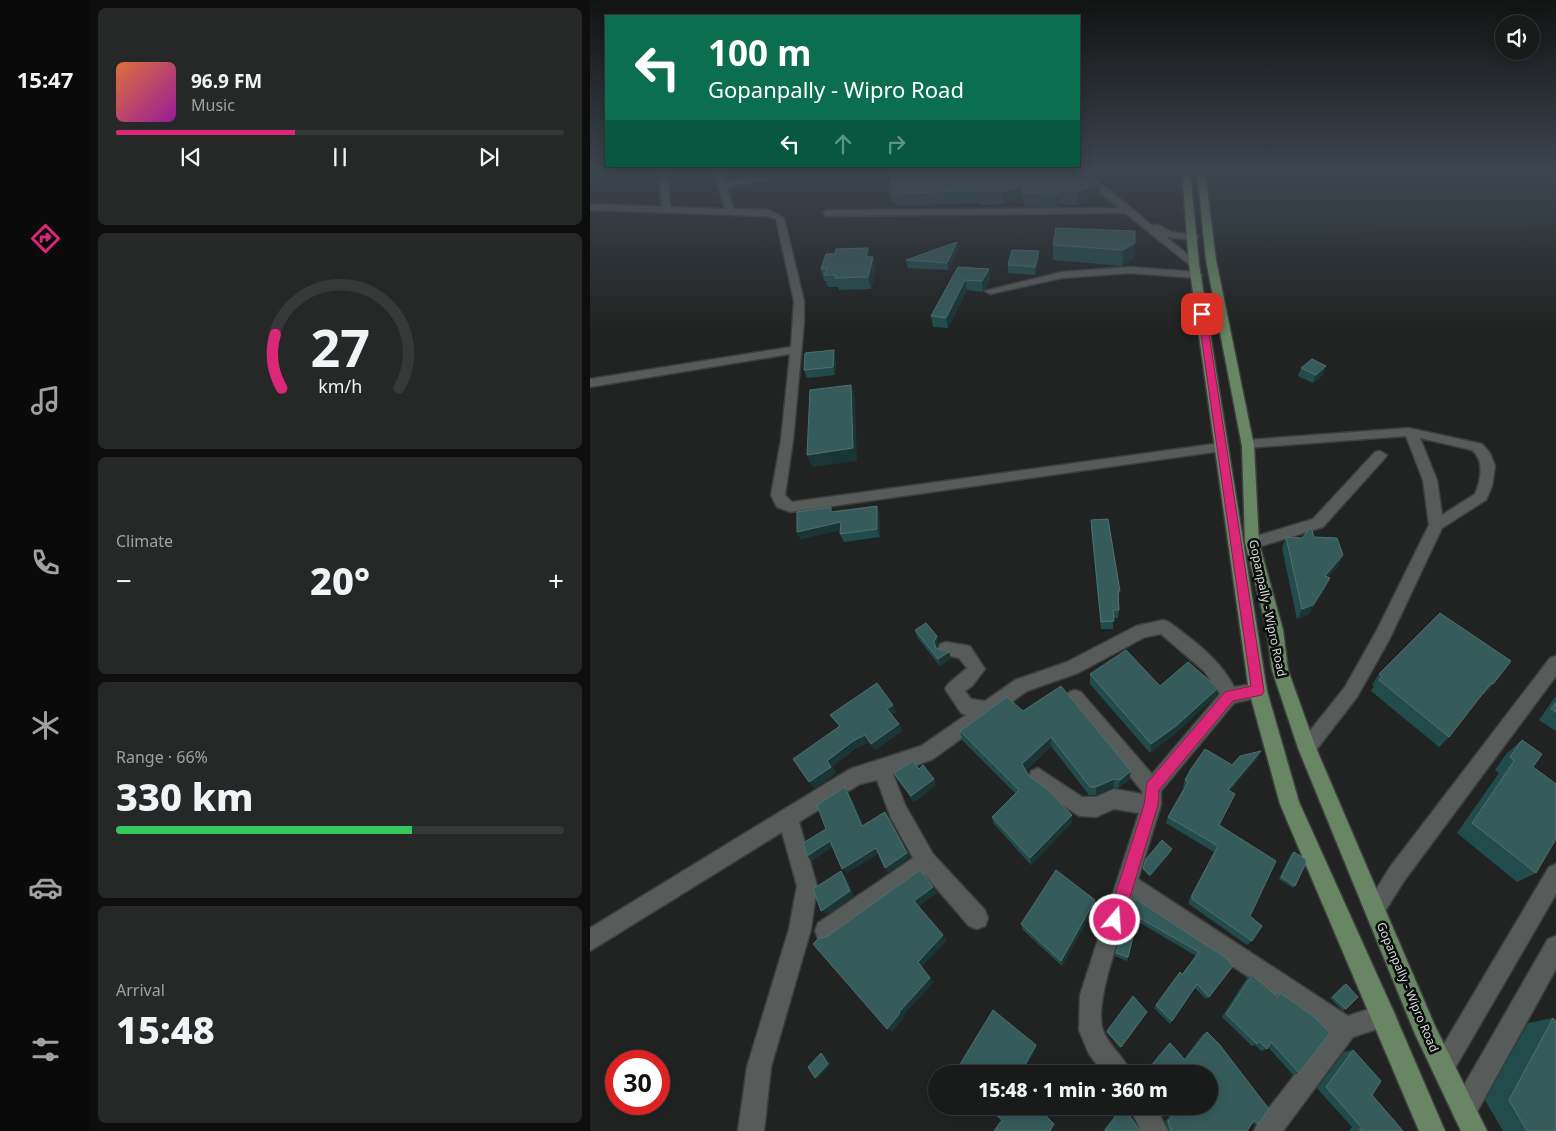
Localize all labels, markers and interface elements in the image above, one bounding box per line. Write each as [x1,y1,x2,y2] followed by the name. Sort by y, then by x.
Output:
[1495,15,1540,60] map controls
[1495,15,1540,60] button: sound
[708,29,811,76] text: 100 m
[625,35,690,100] icon: left
[17,64,73,94] text: 15:47
[191,68,262,94] text: 96.9 FM
[708,74,964,104] text: Gopanpally - Wipro Road
[191,94,235,116] text: Music
[776,130,804,158] icon: left
[829,130,857,158] icon: ahead
[882,130,910,158] icon: right
[177,143,205,171] icon: previous
[326,143,354,171] icon: pause
[475,143,503,171] icon: next
[28,221,63,256] icon: directions
[1181,293,1223,335] pin
[1188,300,1216,328] icon: arrive
[310,311,370,382] text: 27
[318,374,362,398] text: km/h
[28,383,63,418] icon: music
[116,530,173,552] text: Climate
[1245,538,1291,678] street label: Gopanpally - Wipro Road
[28,545,63,580] icon: phone
[310,554,370,606] text: 20°
[116,561,132,599] text: −
[548,561,564,599] text: +
[28,708,63,743] icon: climate
[116,746,208,768] text: Range · 66%
[116,770,254,822] text: 330 km
[28,870,63,905] icon: car
[1088,893,1140,945] position arrow
[1373,919,1443,1055] street label: Gopanpally - Wipro Road
[116,979,165,1001] text: Arrival
[116,1003,215,1055] text: 15:48
[28,1032,63,1067] icon: filters
[605,1050,670,1115] speed limit sign: 30
[978,1077,1168,1103] text: 15:48 · 1 min · 360 m

